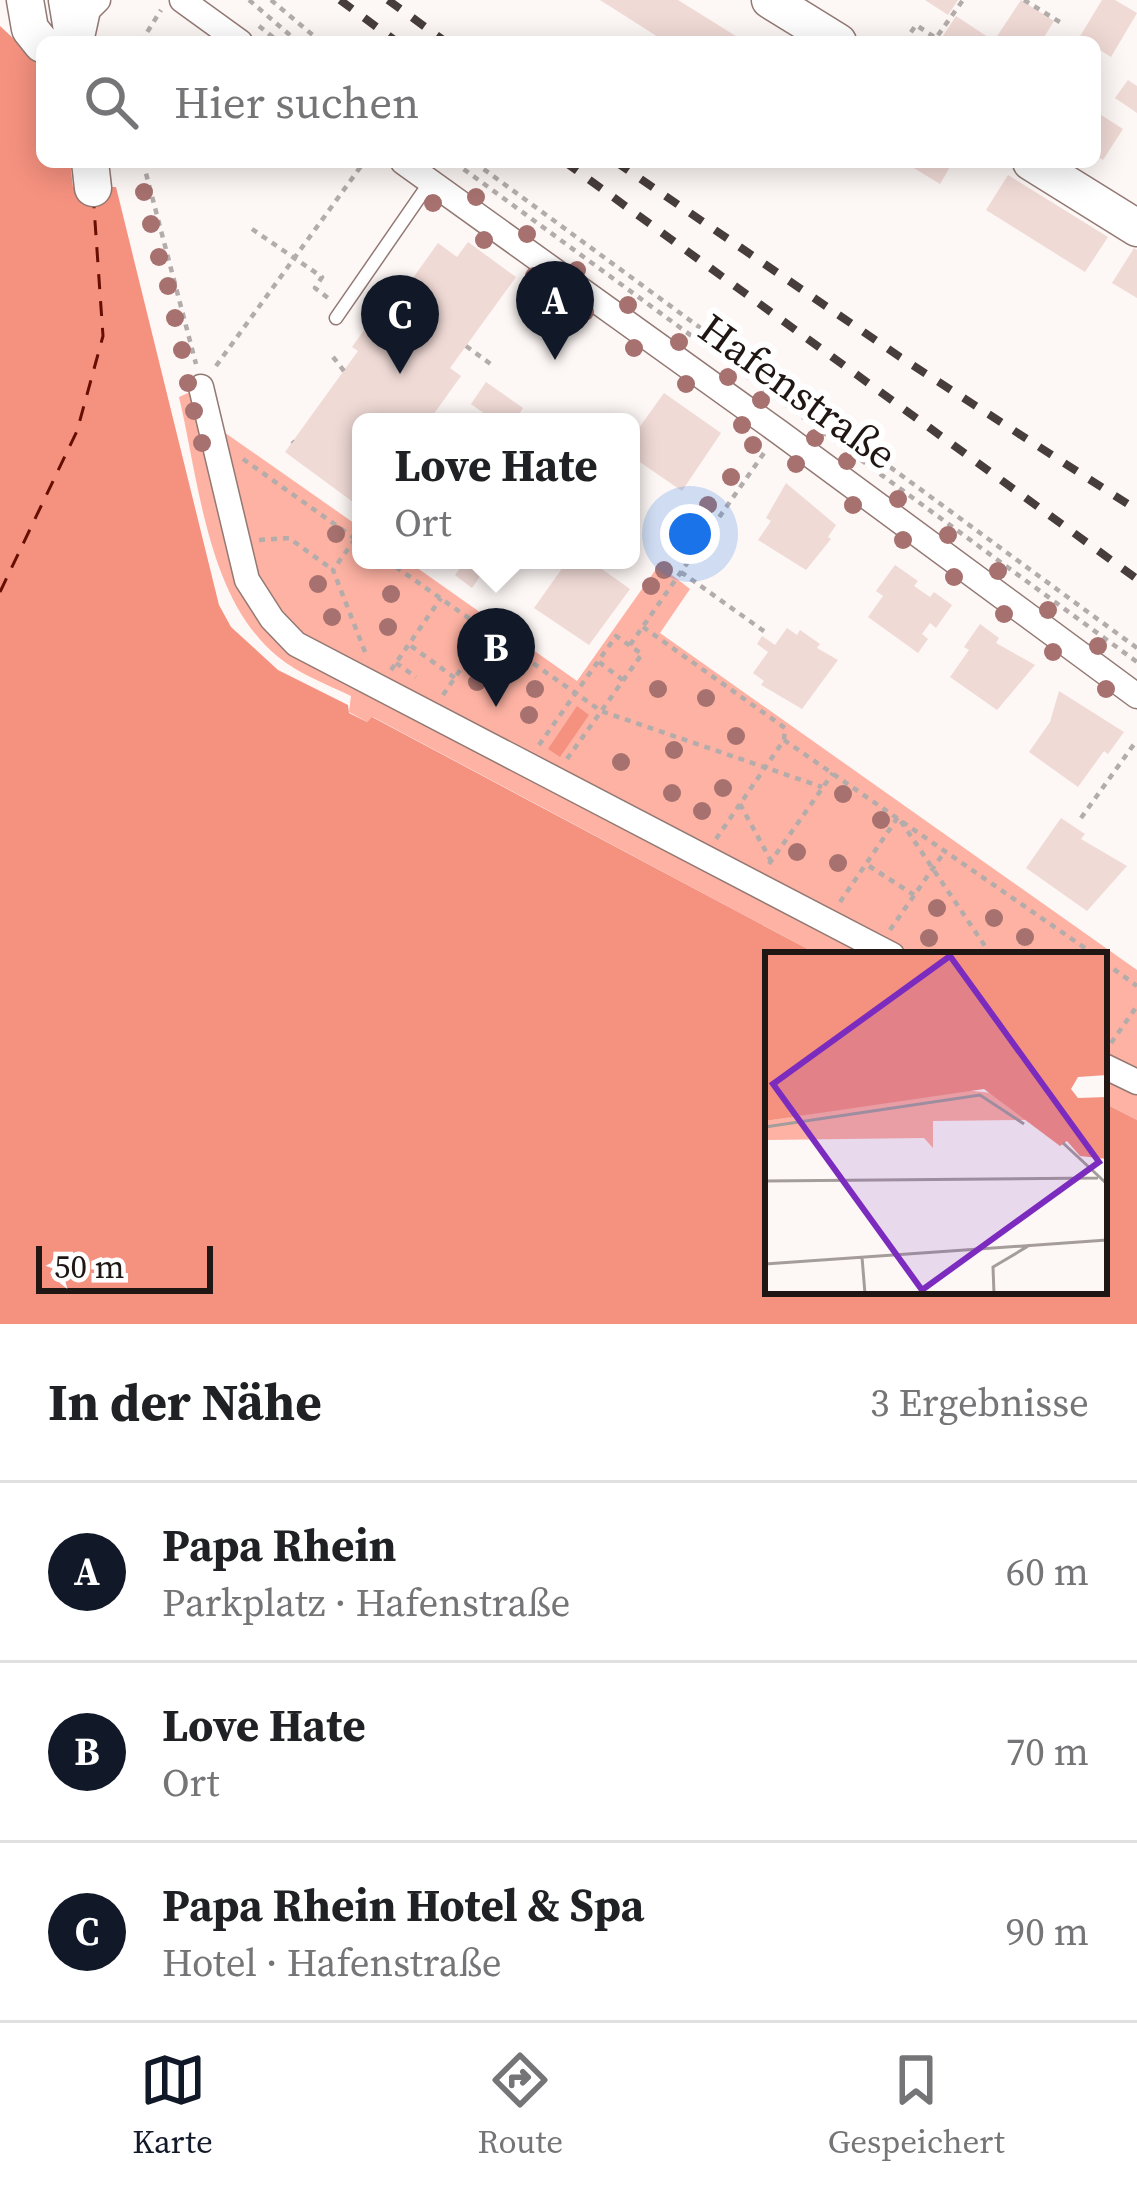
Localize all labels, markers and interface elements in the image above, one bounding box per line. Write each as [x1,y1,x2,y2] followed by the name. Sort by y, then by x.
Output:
[36,36,1101,168] search box
[78,69,144,135] icon: search
[174,71,419,133] text: Hier suchen
[516,261,594,360] pin: A
[361,275,439,374] pin: C
[687,299,909,483] street label: Hafenstraße
[352,413,640,569] popup
[394,434,598,496] text: Love Hate
[394,496,452,549] text: Ort
[660,504,720,564] your location
[457,608,535,707] pin: B
[765,952,1107,1294] inset map
[36,1240,213,1293] scale bar
[54,1244,124,1289] text: 50 m
[48,1367,322,1437] text: In der Nähe
[870,1376,1089,1429] text: 3 Ergebnisse
[162,1514,397,1576] text: Papa Rhein
[74,1545,100,1598] text: A
[1006,1545,1089,1598] text: 60 m
[162,1576,570,1629] text: Parkplatz · Hafenstraße
[162,1694,366,1756] text: Love Hate
[74,1725,100,1778] text: B
[1006,1725,1089,1778] text: 70 m
[162,1756,220,1809] text: Ort
[162,1874,644,1936] text: Papa Rhein Hotel & Spa
[75,1905,99,1958] text: C
[1006,1905,1089,1958] text: 90 m
[162,1936,502,1989] text: Hotel · Hafenstraße
[132,2047,213,2164] tab: Karte
[477,2047,563,2164] tab: Route
[828,2047,1005,2164] tab: Gespeichert

